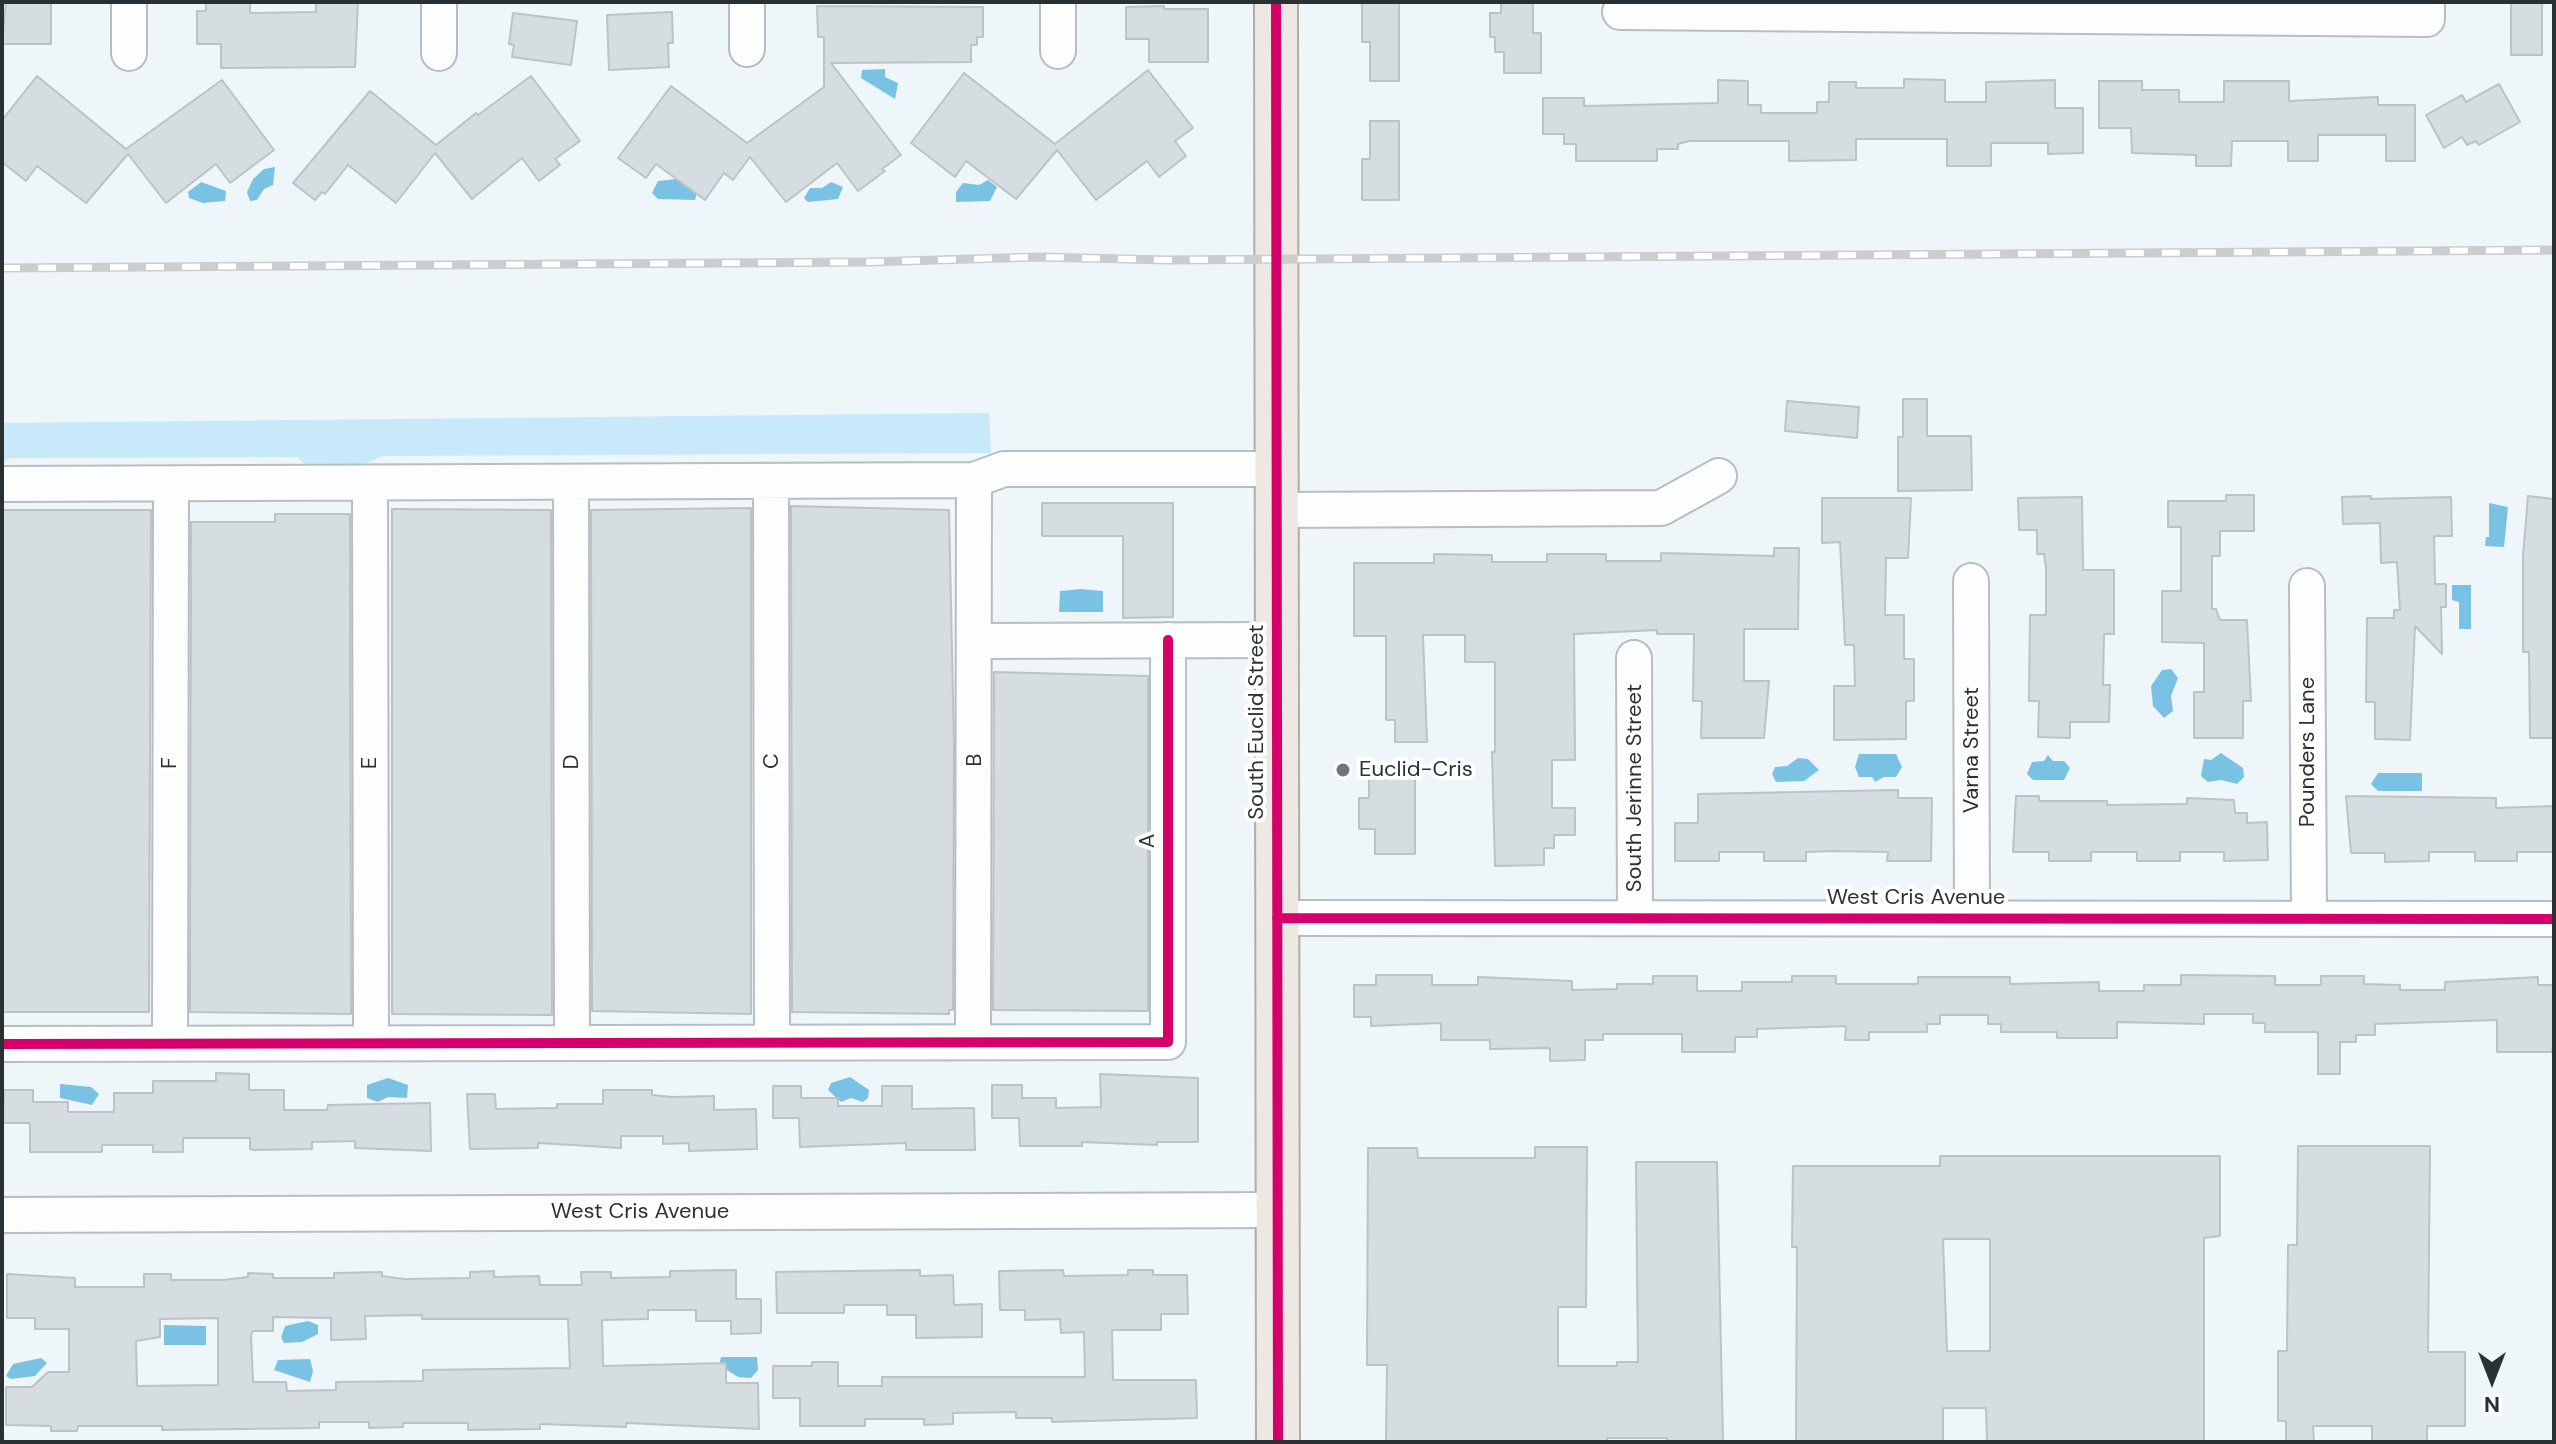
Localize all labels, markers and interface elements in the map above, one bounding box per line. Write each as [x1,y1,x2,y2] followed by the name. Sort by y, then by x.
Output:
[1244,624,1270,820] street label: South Euclid Street
[2295,677,2321,827] street label: Pounders Lane
[1622,684,1648,892] street label: South Jerinne Street
[1959,687,1985,813] street label: Varna Street
[759,753,785,769] street label: C
[962,753,988,767] street label: B
[559,754,585,770] street label: D
[157,757,183,769] street label: F
[357,757,383,769] street label: E
[1359,757,1473,783] place label: Euclid-Cris
[1334,761,1352,779] marker: Euclid-Cris
[1135,834,1161,848] street label: A
[1827,885,2005,911] street label: West Cris Avenue
[551,1199,729,1225] street label: West Cris Avenue
[2452,1340,2532,1420] north arrow
[2484,1390,2500,1419] text: N

